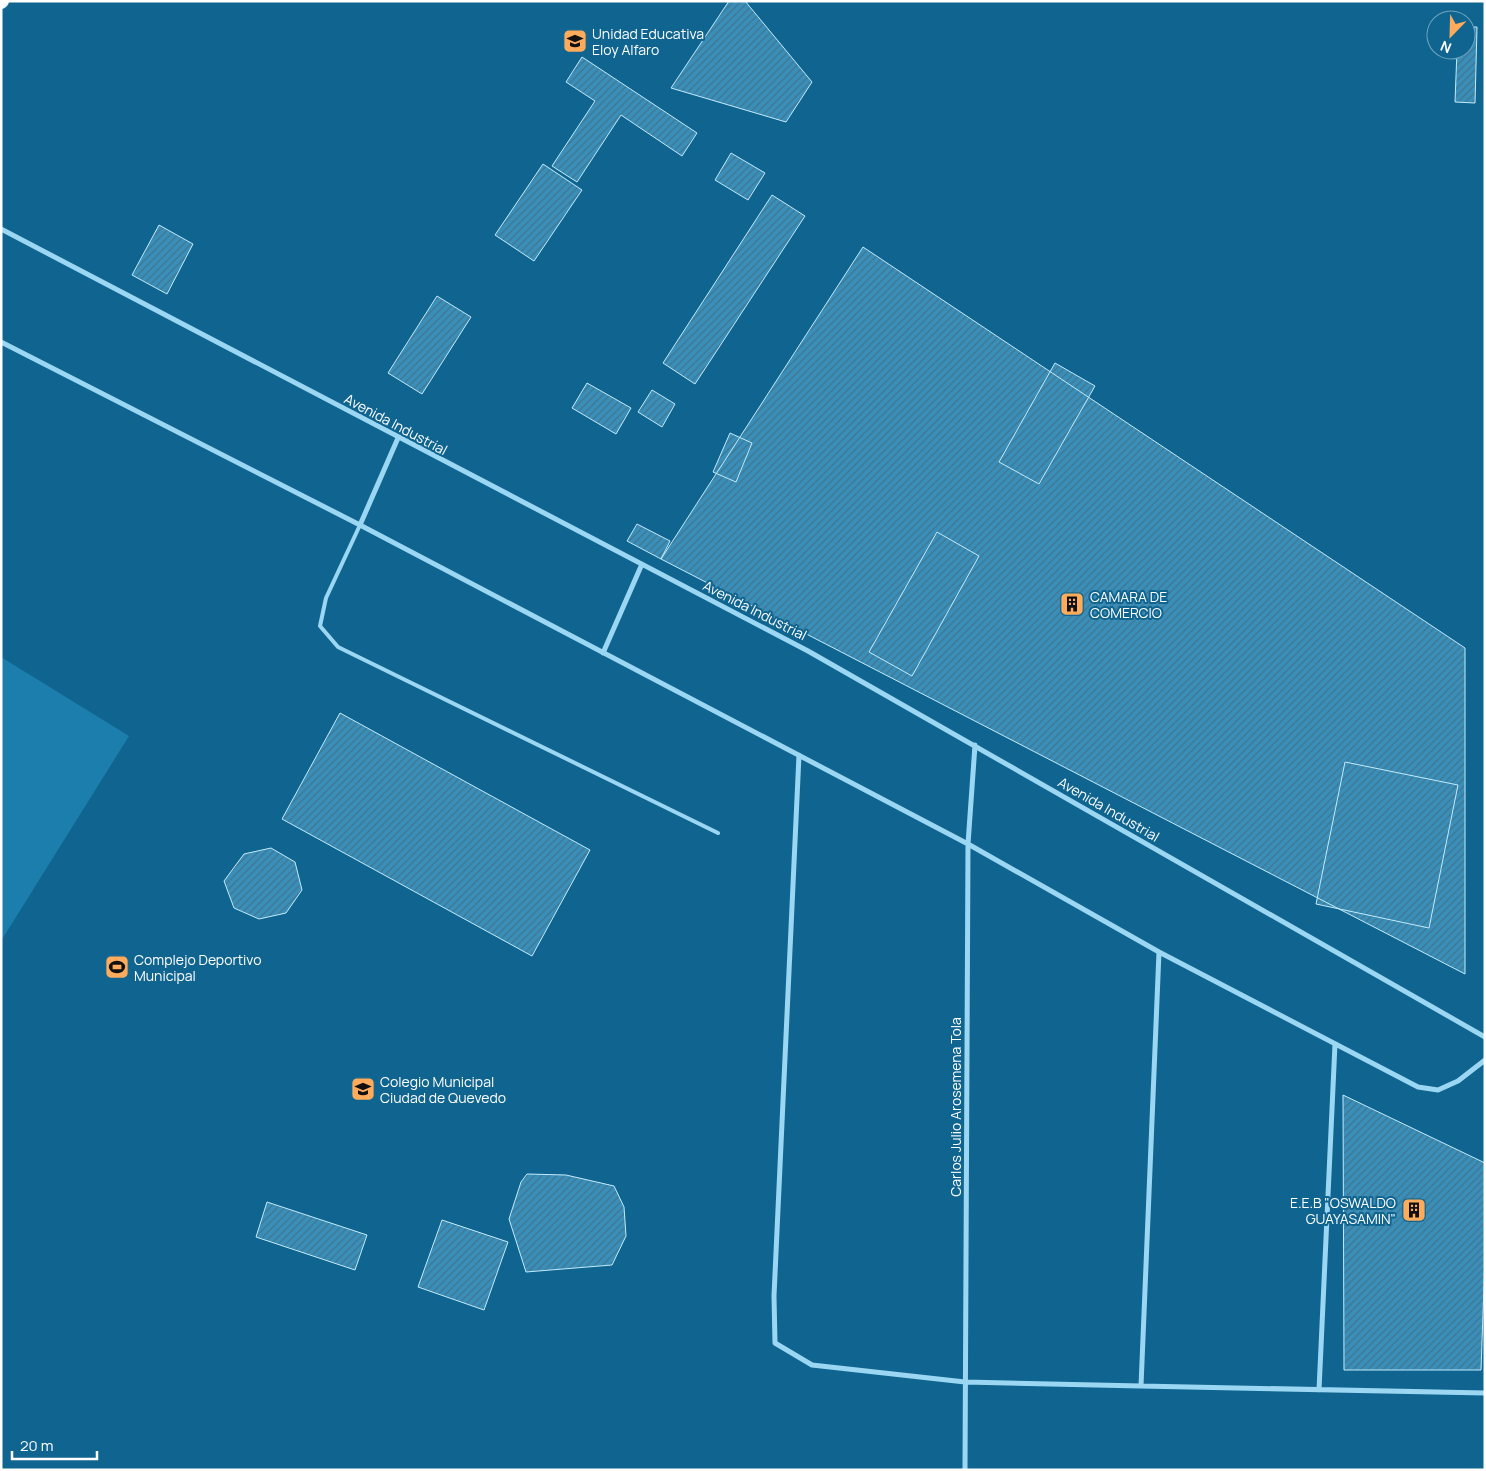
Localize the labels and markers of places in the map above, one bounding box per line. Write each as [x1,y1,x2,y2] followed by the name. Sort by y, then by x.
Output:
[592,24,704,59] place label: Unidad Educativa Eloy Alfaro
[562,28,588,54] school or university icon: Unidad Educativa Eloy Alfaro
[1090,587,1167,622] place label: CAMARA DE COMERCIO
[1059,591,1085,617] building icon: CAMARA DE COMERCIO
[134,950,261,985] place label: Complejo Deportivo Municipal
[104,954,130,980] sports icon: Complejo Deportivo Municipal
[380,1072,506,1107] place label: Colegio Municipal Ciudad de Quevedo
[350,1076,376,1102] school or university icon: Colegio Municipal Ciudad de Quevedo
[1290,1193,1396,1228] place label: E.E.B "OSWALDO GUAYASAMIN"
[1401,1197,1427,1223] building icon: E.E.B "OSWALDO GUAYASAMIN"

